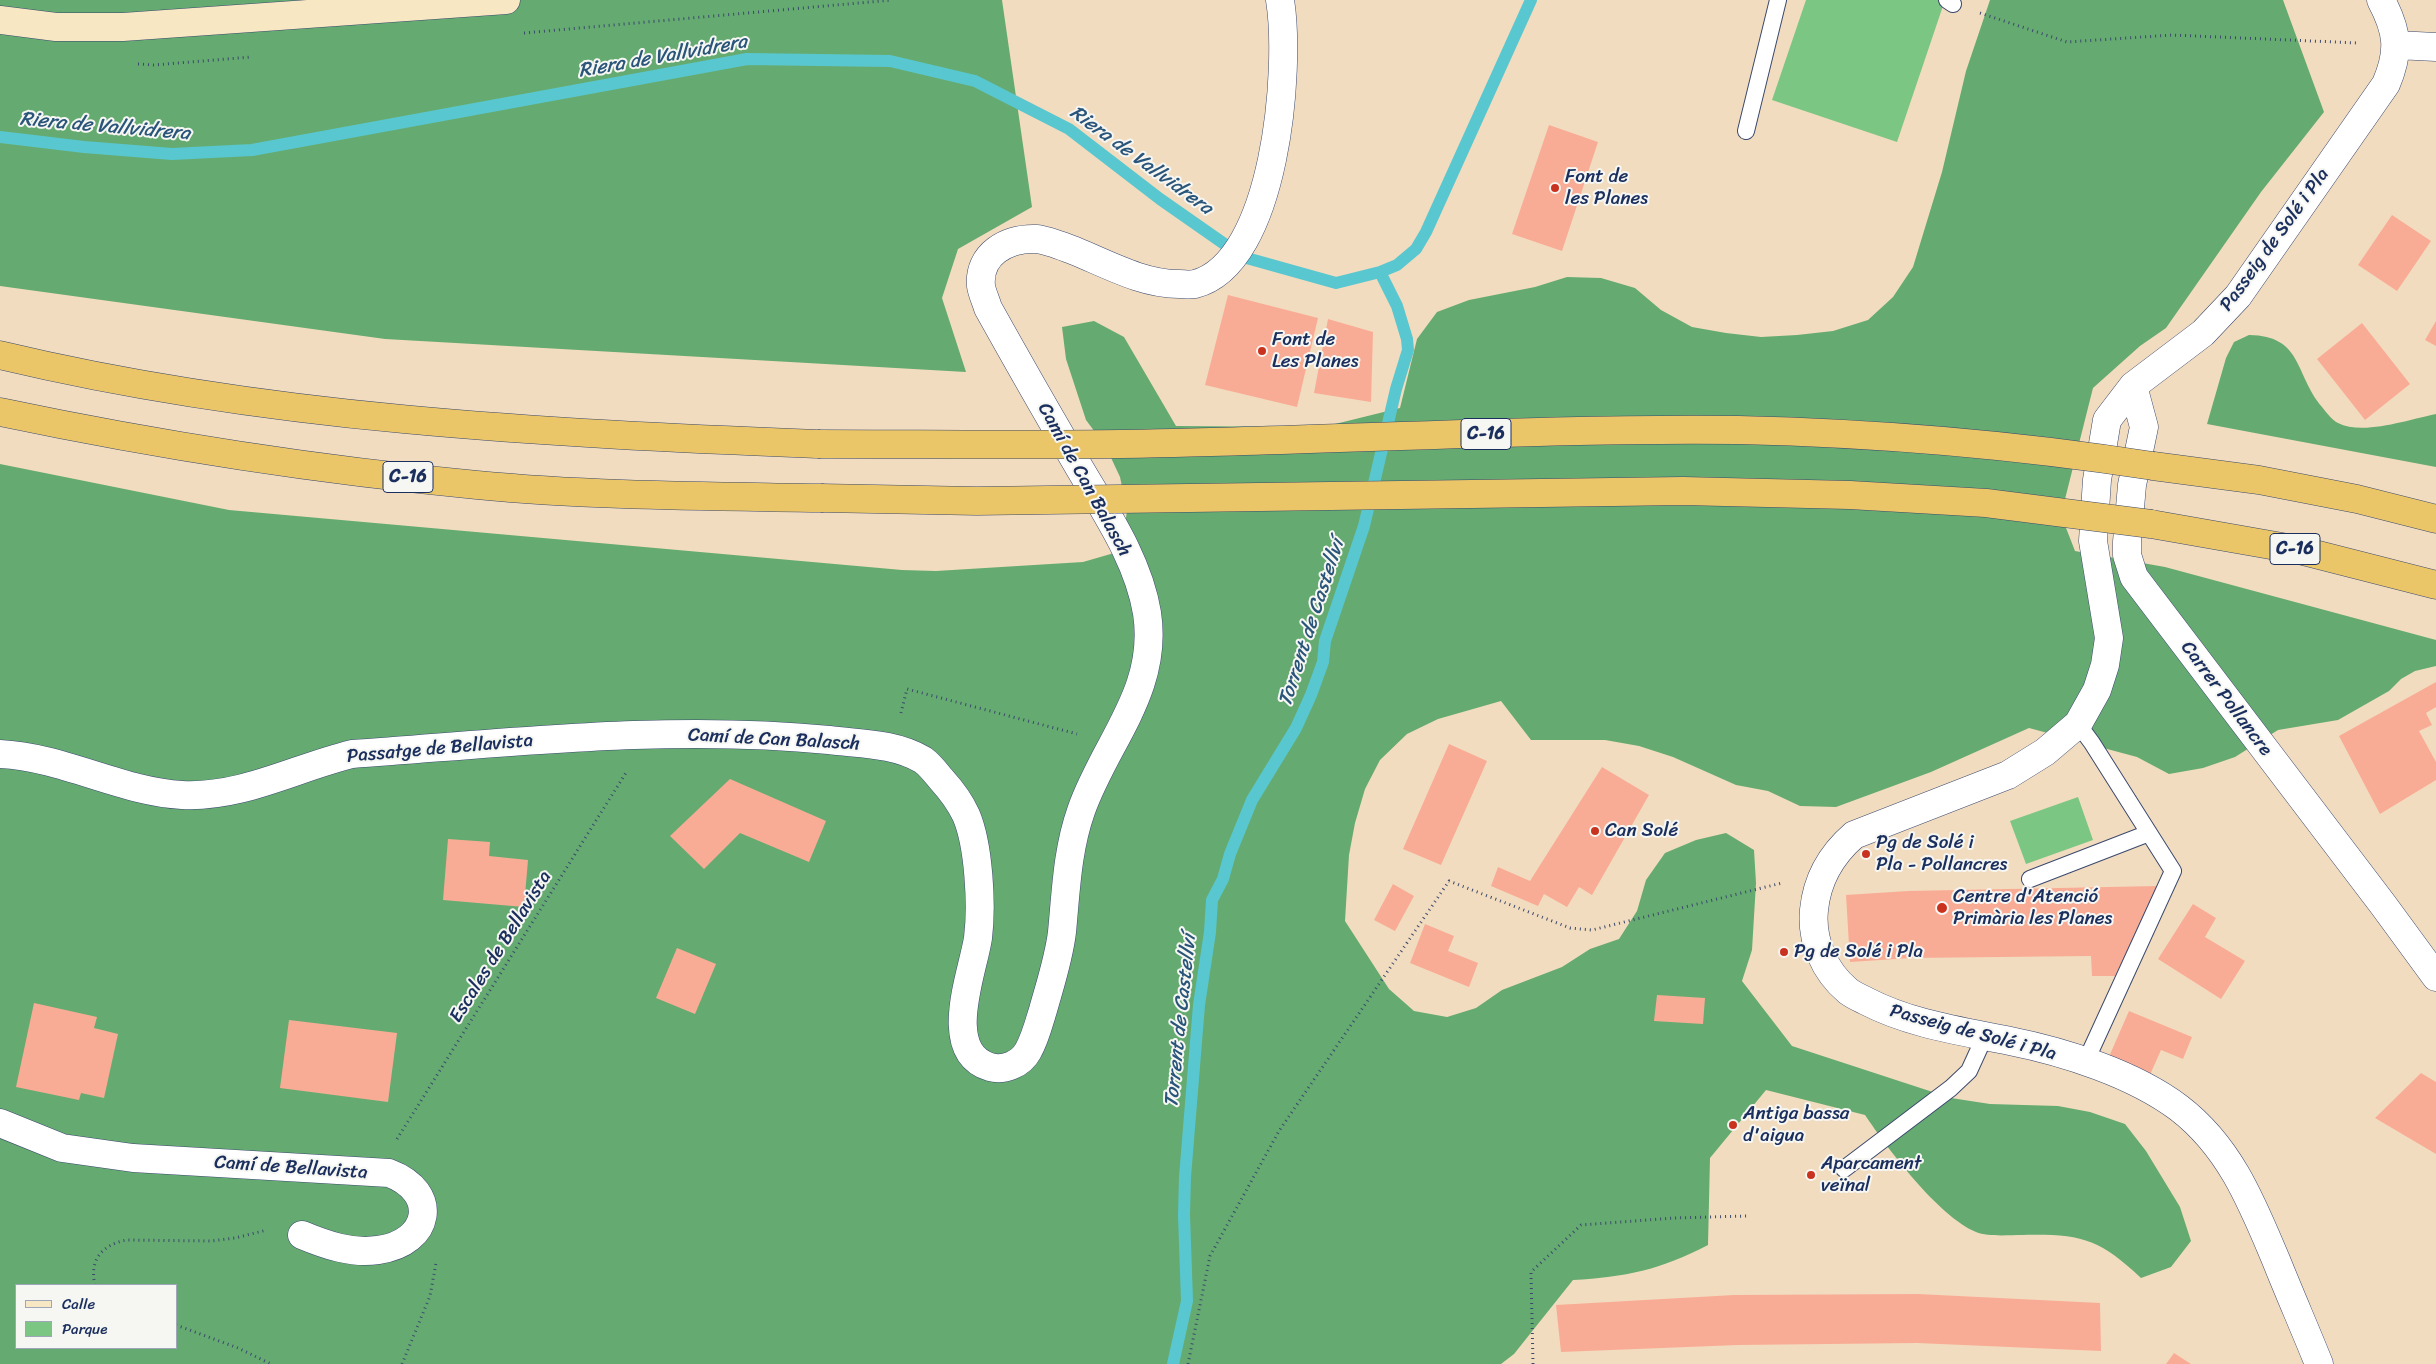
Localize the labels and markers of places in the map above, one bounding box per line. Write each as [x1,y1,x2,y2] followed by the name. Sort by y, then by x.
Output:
[1565,166,1648,210] place label: Font de les Planes
[1549,182,1561,194] marker: Font de les Planes
[1272,329,1359,373] place label: Font de Les Planes
[1256,345,1268,357] marker: Font de Les Planes
[1605,820,1678,842] place label: Can Solé
[1589,825,1601,837] marker: Can Solé
[1876,832,2007,876] place label: Pg de Solé i Pla - Pollancres
[1860,848,1872,860] marker: Pg de Solé i Pla - Pollancres
[1953,886,2112,930] place label: Centre d'Atenció Primària les Planes
[1935,901,1949,915] marker: Centre d'Atenció Primària les Planes
[1794,941,1923,963] place label: Pg de Solé i Pla
[1778,946,1790,958] marker: Pg de Solé i Pla
[1743,1103,1849,1147] place label: Antiga bassa d'aigua
[1727,1119,1739,1131] marker: Antiga bassa d'aigua
[1821,1153,1921,1197] place label: Aparcament veïnal
[1805,1169,1817,1181] marker: Aparcament veïnal

